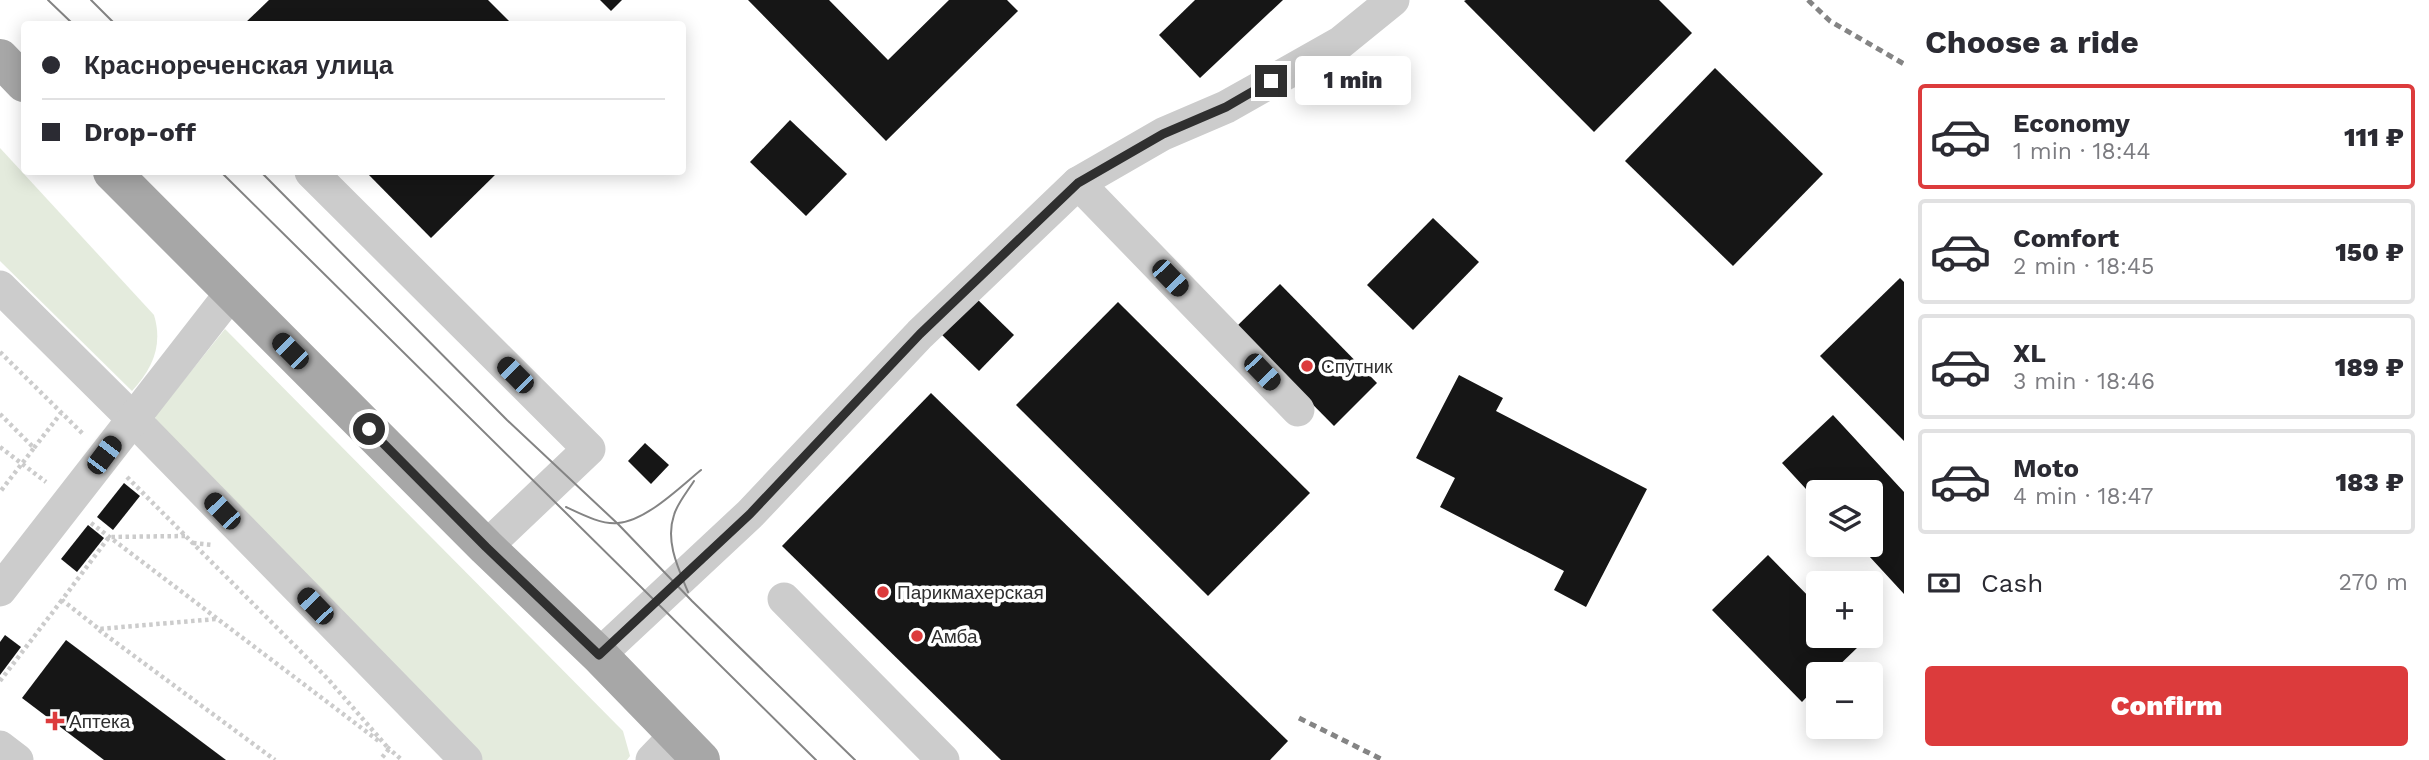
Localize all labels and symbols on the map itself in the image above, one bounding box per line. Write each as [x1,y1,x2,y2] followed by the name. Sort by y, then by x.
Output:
[1296,56,1411,106] callout: 1 min
[1255,65,1287,97] route end
[1148,256,1193,300] car
[268,329,313,373] car
[1240,350,1285,394] car
[493,353,538,397] car
[1321,355,1393,378] place label: Спутник
[1299,358,1315,374] marker: Спутник
[353,413,385,445] route start
[83,432,126,478] car
[200,489,245,533] car
[897,581,1044,604] place label: Парикмахерская
[293,584,338,628] car
[875,584,891,600] marker: Парикмахерская
[931,625,978,648] place label: Амба
[909,628,925,644] marker: Амба
[69,710,131,733] place label: Аптека
[47,713,63,729] marker: Аптека

